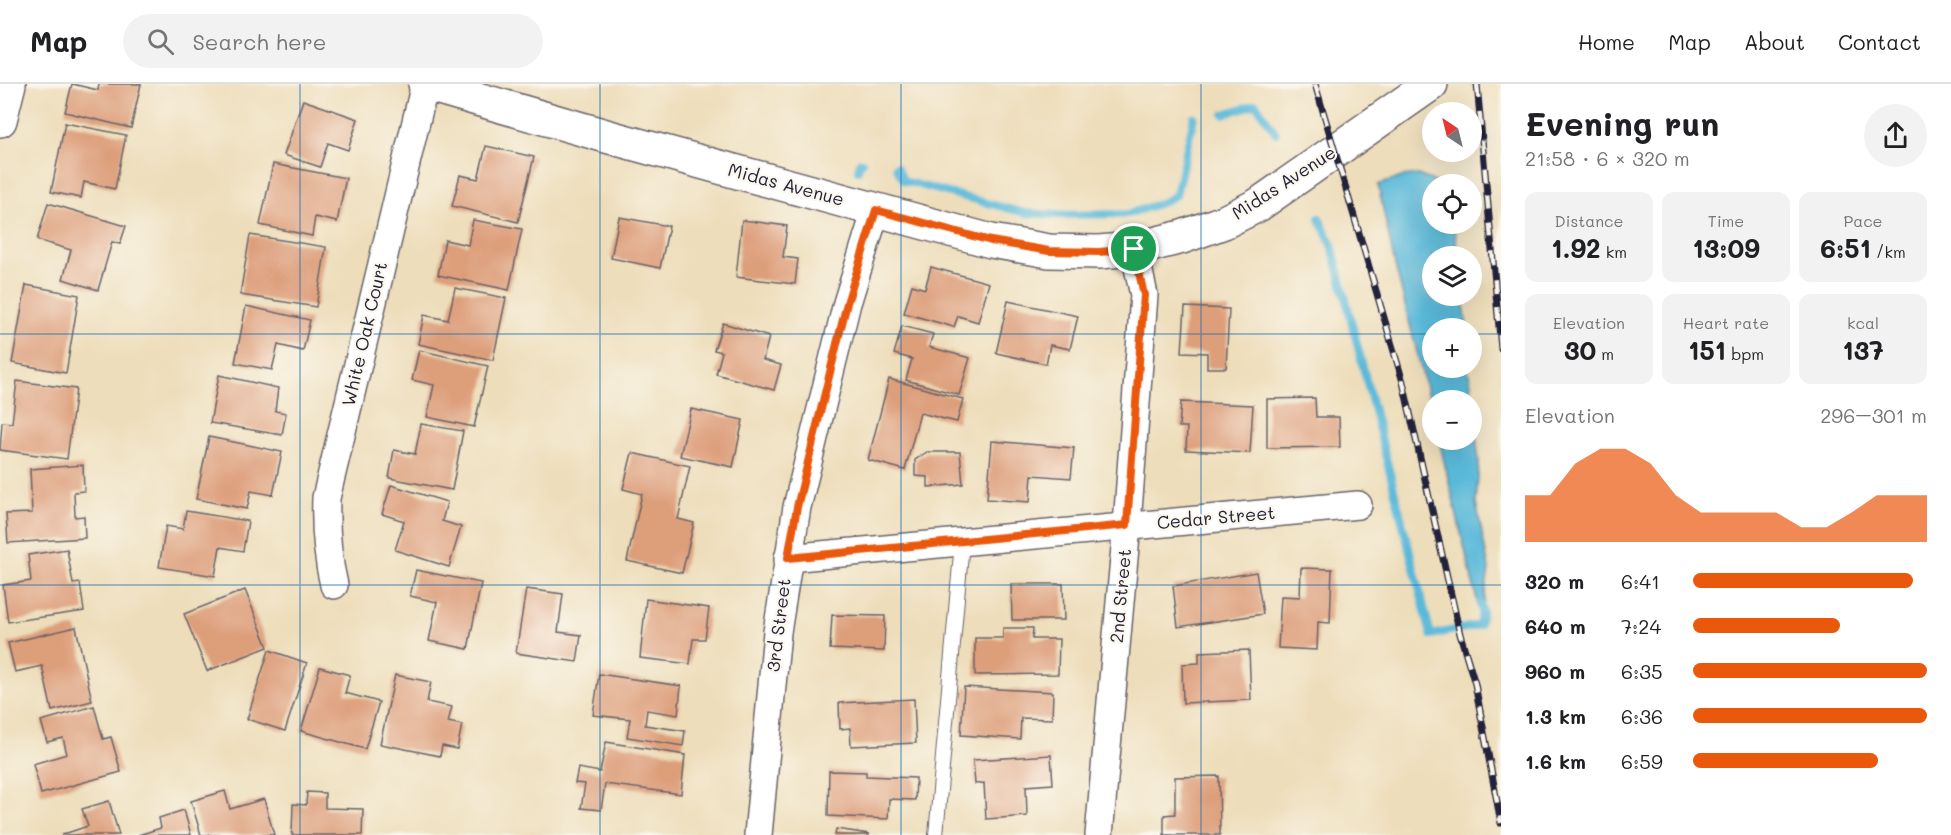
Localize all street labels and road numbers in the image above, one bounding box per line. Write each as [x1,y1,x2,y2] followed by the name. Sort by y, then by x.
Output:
[1227,140,1340,225] street label: Midas Avenue
[726,157,847,211] street label: Midas Avenue
[336,259,392,408] street label: White Oak Court
[1156,500,1276,534] street label: Cedar Street
[1104,548,1136,644] street label: 2nd Street
[760,577,796,673] street label: 3rd Street

